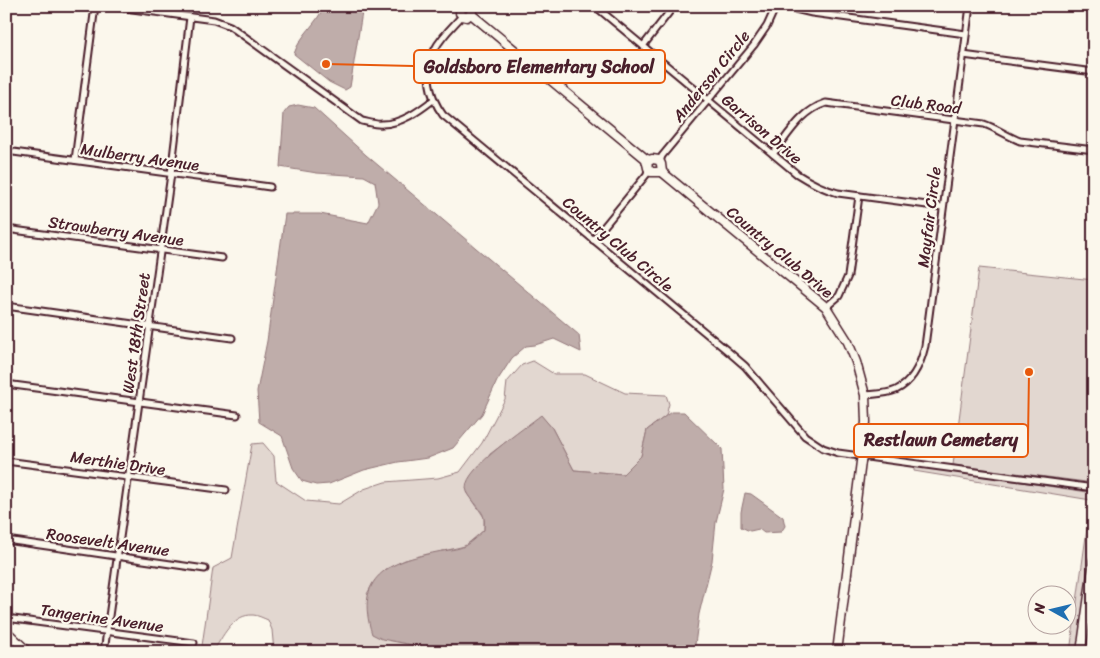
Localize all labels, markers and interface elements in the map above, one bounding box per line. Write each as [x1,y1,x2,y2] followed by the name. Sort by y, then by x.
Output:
[664,23,758,130] street label: Anderson Circle
[414,50,665,83] callout: Goldsboro Elementary School
[423,51,655,83] text: Goldsboro Elementary School
[889,85,964,123] street label: Club Road
[715,86,809,172] street label: Garrison Drive
[79,134,202,180] street label: Mulberry Avenue
[908,165,950,269] street label: Mayfair Circle
[556,188,681,300] street label: Country Club Circle
[720,198,840,306] street label: Country Club Drive
[46,207,186,255] street label: Strawberry Avenue
[113,271,159,395] street label: West 18th Street
[854,424,1028,457] callout: Restlawn Cemetery
[863,424,1019,456] text: Restlawn Cemetery
[69,442,167,484] street label: Merthie Drive
[45,519,171,565] street label: Roosevelt Avenue
[1028,586,1078,636] north arrow
[39,595,165,641] street label: Tangerine Avenue
[1026,601,1053,616] text: N

